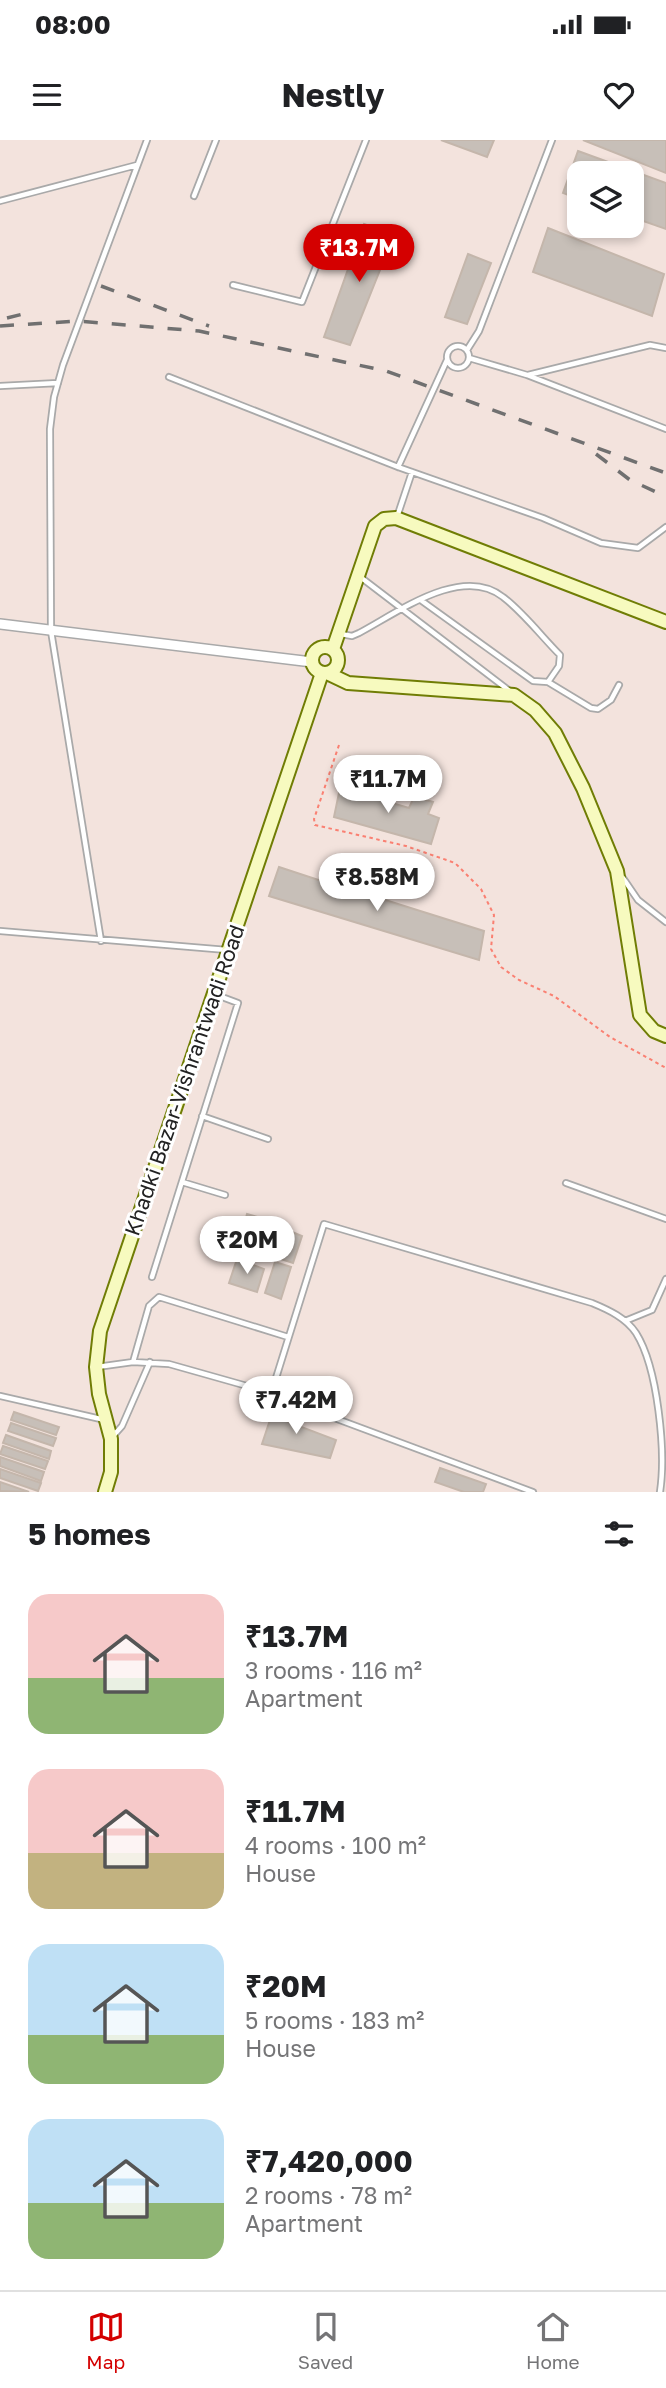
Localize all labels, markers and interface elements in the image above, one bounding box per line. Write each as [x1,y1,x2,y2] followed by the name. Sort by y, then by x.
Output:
[35,9,111,40] text: 08:00
[28,76,66,114] icon: menu
[281,76,385,114] text: Nestly
[600,76,638,114] icon: heart
[567,161,644,238] map controls
[567,161,644,238] button: layers
[302,225,416,284] pin: ₹13.7M
[319,233,399,261] text: ₹13.7M
[331,756,445,815] pin: ₹11.7M
[349,764,427,792] text: ₹11.7M
[320,854,434,913] pin: ₹8.58M
[335,862,419,890] text: ₹8.58M
[118,921,250,1239] street label: Khadki Bazar-Vishrantwadi Road
[206,1216,288,1276] pin: ₹20M
[216,1225,278,1253] text: ₹20M
[239,1376,353,1436] pin: ₹7.42M
[255,1385,337,1413] text: ₹7.42M
[600,1515,638,1553] icon: filters
[28,1516,151,1552] text: 5 homes
[245,1618,349,1654] text: ₹13.7M
[84,1622,168,1706] icon: home
[245,1656,422,1684] text: 3 rooms · 116 m²
[245,1684,363,1712] text: Apartment
[245,1793,346,1829] text: ₹11.7M
[84,1797,168,1881] icon: home
[245,1831,426,1859] text: 4 rooms · 100 m²
[245,1859,316,1887] text: House
[245,1968,327,2004] text: ₹20M
[84,1972,168,2056] icon: home
[245,2006,424,2034] text: 5 rooms · 183 m²
[245,2034,316,2062] text: House
[245,2143,413,2179] text: ₹7,420,000
[84,2147,168,2231] icon: home
[245,2181,412,2209] text: 2 rooms · 78 m²
[245,2209,363,2237] text: Apartment
[86,2308,125,2373] tab: Map
[298,2308,353,2373] tab: Saved
[526,2308,580,2373] tab: Home

